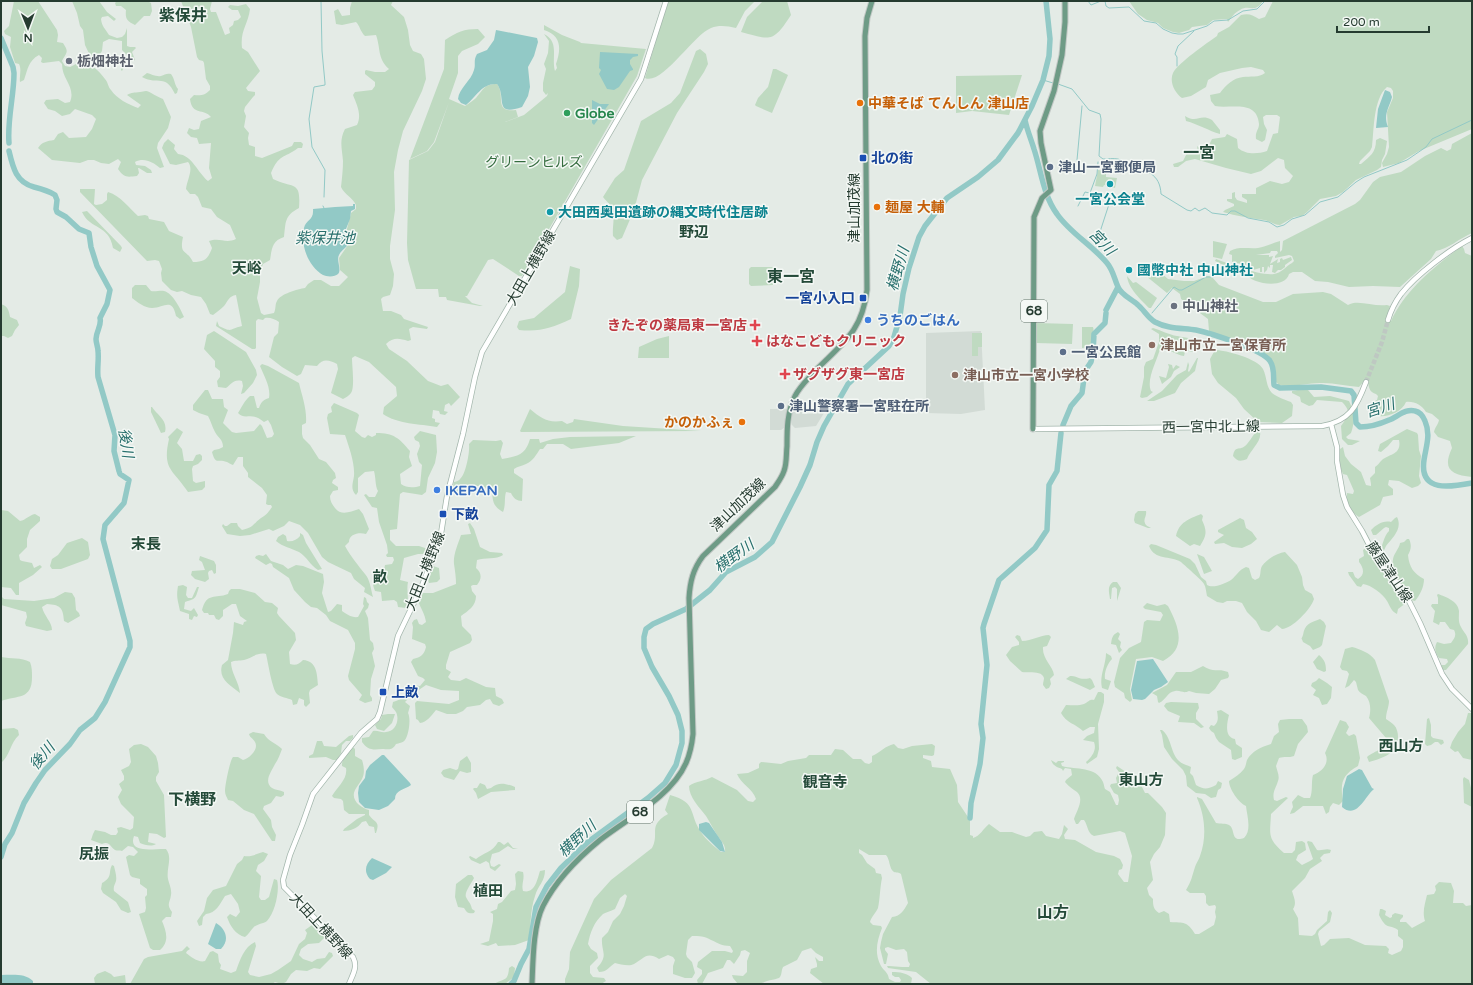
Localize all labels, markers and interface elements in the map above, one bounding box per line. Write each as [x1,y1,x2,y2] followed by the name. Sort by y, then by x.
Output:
[159,6,207,26] district label: 紫保井
[8,8,48,48] north arrow
[1337,8,1429,34] scale bar
[1343,15,1380,29] text: 200 m
[24,31,33,44] text: N
[77,53,133,70] place label: 栃畑神社
[64,56,74,66] marker: 栃畑神社
[868,95,1029,112] place label: 中華そば てんしん 津山店
[855,98,865,108] marker: 中華そば てんしん 津山店
[575,105,614,122] place label: Globe
[562,108,572,118] marker: Globe
[1183,143,1215,163] district label: 一宮
[871,150,913,167] place label: 北の街
[858,153,868,163] marker: 北の街
[485,154,583,171] park label: グリーンヒルズ
[1058,159,1156,176] place label: 津山一宮郵便局
[1045,162,1055,172] marker: 津山一宮郵便局
[846,173,863,243] street label: 津山加茂線
[1105,179,1115,189] marker: 一宮公会堂
[1075,191,1145,208] place label: 一宮公会堂
[885,199,945,216] place label: 麺屋 大輔
[872,202,882,212] marker: 麺屋 大輔
[558,204,768,221] place label: 大田西奥田遺跡の縄文時代住居跡
[545,207,555,217] marker: 大田西奥田遺跡の縄文時代住居跡
[679,223,709,241] district label: 野辺
[1085,225,1120,260] water label: 宮川
[503,227,559,309] street label: 大田上横野線
[295,229,357,247] water label: 紫保井池
[883,243,913,293] water label: 横野川
[232,259,262,277] district label: 天峪
[1137,262,1253,279] place label: 國幣中社 中山神社
[1124,265,1134,275] marker: 國幣中社 中山神社
[767,267,815,287] district label: 東一宮
[785,290,855,307] place label: 一宮小入口
[858,293,868,303] marker: 一宮小入口
[1182,298,1238,315] place label: 中山神社
[1021,300,1047,322] road number: 68
[1169,301,1179,311] marker: 中山神社
[876,312,960,329] place label: うちのごはん
[863,315,873,325] marker: うちのごはん
[607,317,747,334] place label: きたぞの薬局東一宮店
[750,320,760,330] marker: きたぞの薬局東一宮店
[766,333,906,350] place label: はなこどもクリニック
[751,335,763,347] marker: はなこどもクリニック
[1160,337,1286,354] place label: 津山市立一宮保育所
[1147,340,1157,350] marker: 津山市立一宮保育所
[1071,344,1141,361] place label: 一宮公民館
[1058,347,1068,357] marker: 一宮公民館
[793,366,905,383] place label: ザグザグ東一宮店
[963,367,1089,384] place label: 津山市立一宮小学校
[780,369,790,379] marker: ザグザグ東一宮店
[950,370,960,380] marker: 津山市立一宮小学校
[1363,394,1399,421] water label: 宮川
[789,398,929,415] place label: 津山警察署一宮駐在所
[776,401,786,411] marker: 津山警察署一宮駐在所
[664,414,734,431] place label: かのかふぇ
[737,417,747,427] marker: かのかふぇ
[1162,418,1260,436] street label: 西一宮中北上線
[115,427,138,461] water label: 後川
[707,475,769,535] street label: 津山加茂線
[445,482,498,499] place label: IKEPAN
[432,485,442,495] marker: IKEPAN
[451,506,479,523] place label: 下畝
[438,509,448,519] marker: 下畝
[401,529,449,613] street label: 大田上横野線
[711,534,759,577] water label: 横野川
[131,535,161,553] district label: 末長
[1362,538,1416,606] street label: 藤屋津山線
[372,568,388,586] district label: 畝
[391,684,419,701] place label: 上畝
[378,687,388,697] marker: 上畝
[25,737,60,773] water label: 後川
[1378,737,1424,755] district label: 西山方
[1118,771,1164,789] district label: 東山方
[802,773,848,791] district label: 観音寺
[168,790,216,810] district label: 下横野
[627,801,653,823] road number: 68
[554,816,601,861] water label: 横野川
[79,845,109,863] district label: 尻振
[473,882,503,900] district label: 植田
[286,889,356,963] street label: 大田上横野線
[1037,903,1069,923] district label: 山方

